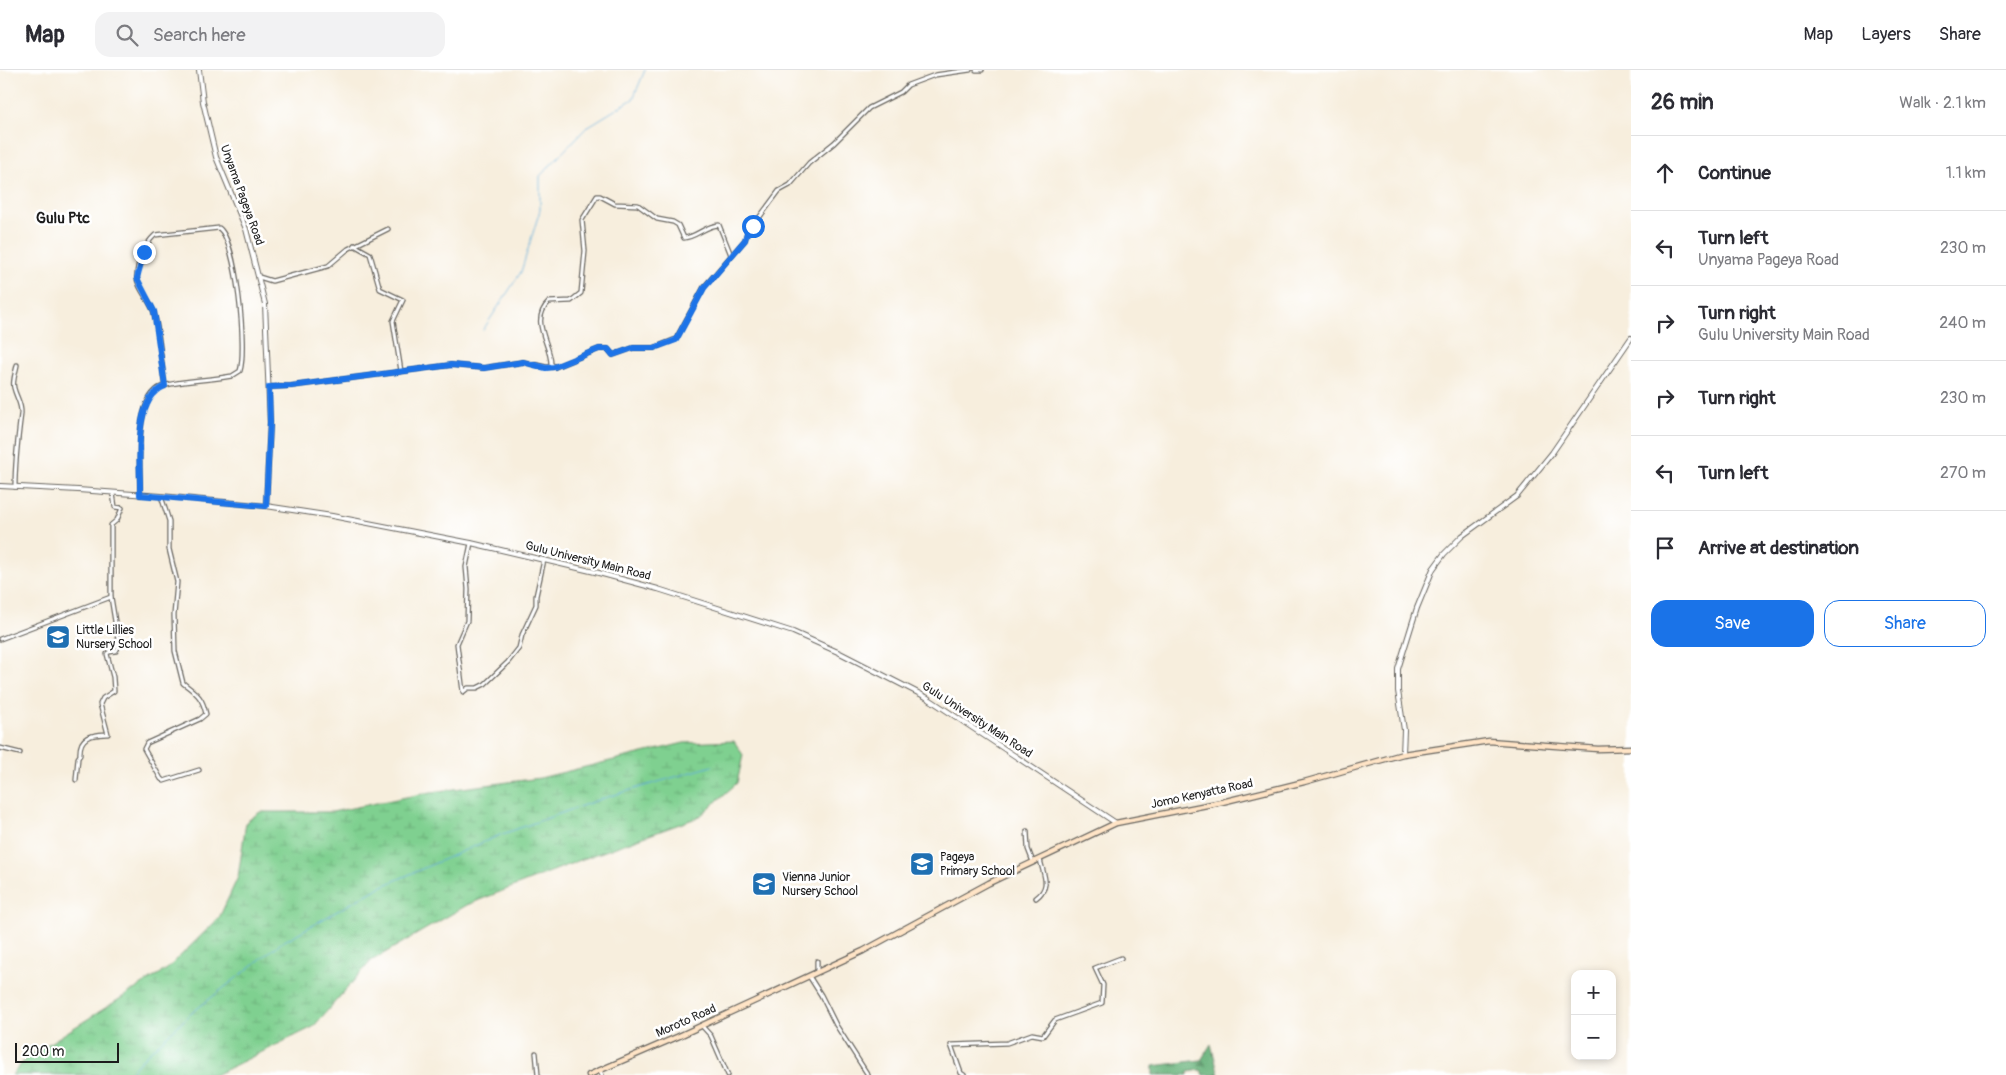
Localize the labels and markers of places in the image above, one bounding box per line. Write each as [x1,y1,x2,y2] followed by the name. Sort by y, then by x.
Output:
[76,623,152,652] place label: Little Lillies Nursery School
[45,624,71,650] school or university icon: Little Lillies Nursery School
[940,850,1015,879] place label: Pageya Primary School
[909,851,935,877] school or university icon: Pageya Primary School
[782,870,858,899] place label: Vienna Junior Nursery School
[751,871,777,897] school or university icon: Vienna Junior Nursery School

